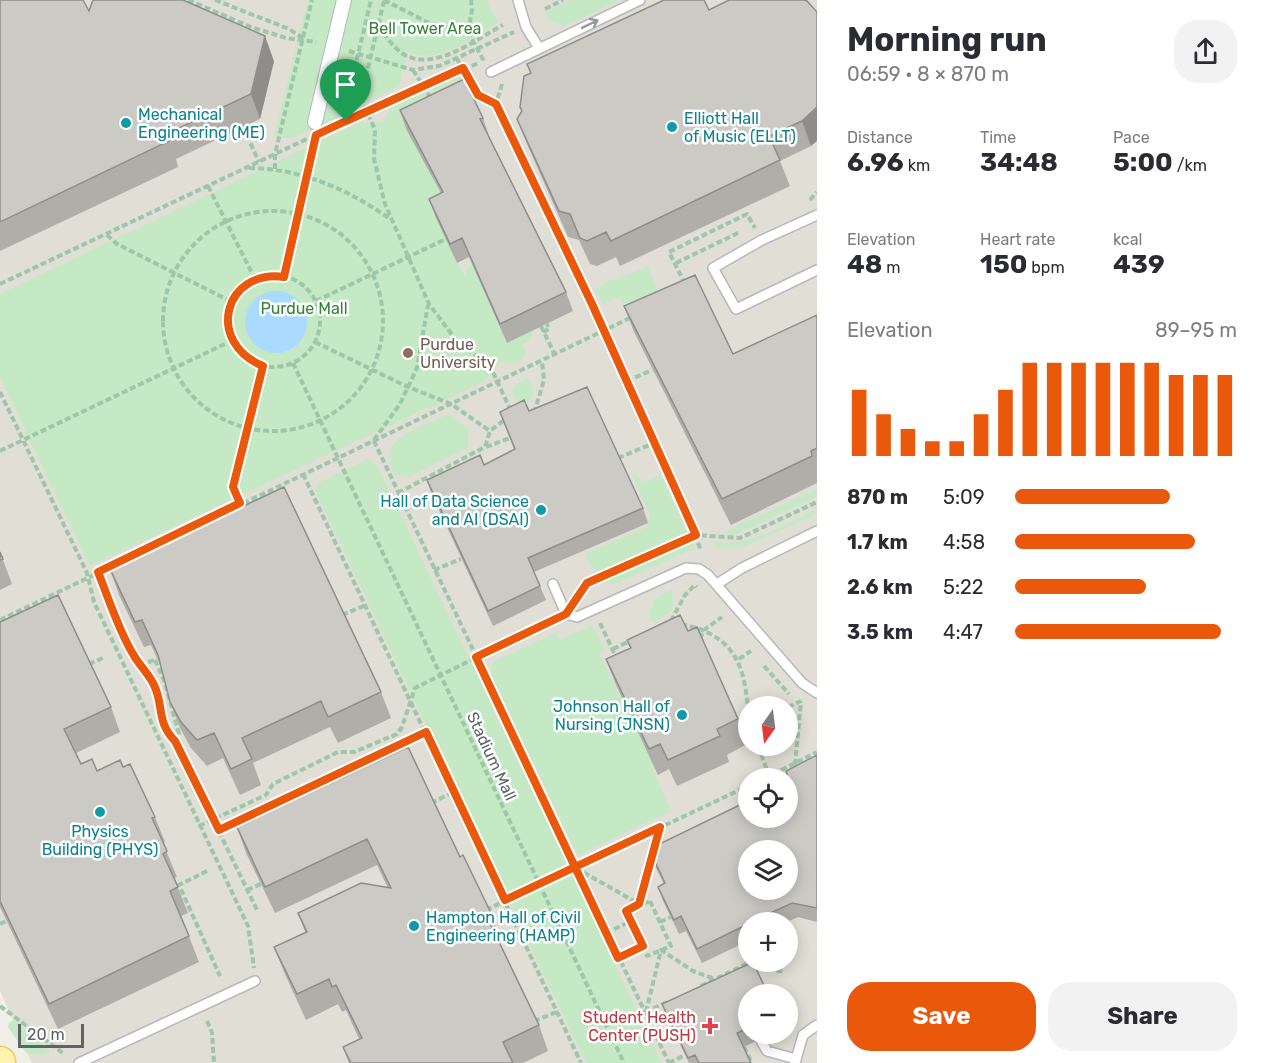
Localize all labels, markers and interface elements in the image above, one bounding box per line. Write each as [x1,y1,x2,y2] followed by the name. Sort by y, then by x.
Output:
[580,18,598,30] one-way arrow
[369,19,481,38] park label: Bell Tower Area
[847,20,1047,59] text: Morning run
[1174,20,1237,83] button: share
[320,59,371,121] pin
[847,62,1009,86] text: 06:59 · 8 × 870 m
[329,68,362,101] icon: arrive
[138,105,265,142] place label: Mechanical Engineering (ME)
[684,109,796,146] place label: Elliott Hall of Music (ELLT)
[119,116,133,130] marker: Mechanical Engineering (ME)
[665,120,679,134] marker: Elliott Hall of Music (ELLT)
[847,128,913,147] text: Distance
[980,128,1016,147] text: Time
[1113,128,1150,147] text: Pace
[847,147,904,178] text: 6.96
[980,147,1058,178] text: 34:48
[1113,147,1173,178] text: 5:00
[904,156,930,175] text: km
[1173,156,1207,175] text: /km
[847,230,916,249] text: Elevation
[980,230,1055,249] text: Heart rate
[1113,230,1142,249] text: kcal
[847,249,882,280] text: 48
[980,249,1027,280] text: 150
[1113,249,1165,280] text: 439
[882,258,901,277] text: m
[1027,258,1065,277] text: bpm
[260,299,348,318] park label: Purdue Mall
[847,318,933,342] text: Elevation
[1155,318,1237,342] text: 89–95 m
[420,335,496,372] place label: Purdue University
[401,346,415,360] marker: Purdue University
[847,485,908,509] text: 870 m
[943,485,985,509] text: 5:09
[380,492,529,529] place label: Hall of Data Science and AI (DSAI)
[534,503,548,517] marker: Hall of Data Science and AI (DSAI)
[847,530,908,554] text: 1.7 km
[943,530,985,554] text: 4:58
[847,575,913,599] text: 2.6 km
[943,575,983,599] text: 5:22
[847,620,913,644] text: 3.5 km
[943,620,983,644] text: 4:47
[738,696,798,756] north arrow
[738,696,798,1044] map controls
[553,697,671,734] place label: Johnson Hall of Nursing (JNSN)
[675,708,689,722] marker: Johnson Hall of Nursing (JNSN)
[463,709,520,804] street label: Stadium Mall
[738,768,798,828] button: locate
[93,805,107,819] marker: Physics Building (PHYS)
[42,822,158,859] place label: Physics Building (PHYS)
[738,840,798,900] button: layers
[426,908,581,945] place label: Hampton Hall of Civil Engineering (HAMP)
[738,912,798,972] button: +
[407,919,421,933] marker: Hampton Hall of Civil Engineering (HAMP)
[847,982,1036,1051] button: Save
[1048,982,1237,1051] button: Share
[738,984,798,1044] button: −
[583,1008,696,1045] place label: Student Health Center (PUSH)
[701,1017,719,1035] marker: Student Health Center (PUSH)
[18,1021,84,1048] scale bar
[27,1025,65,1044] text: 20 m

